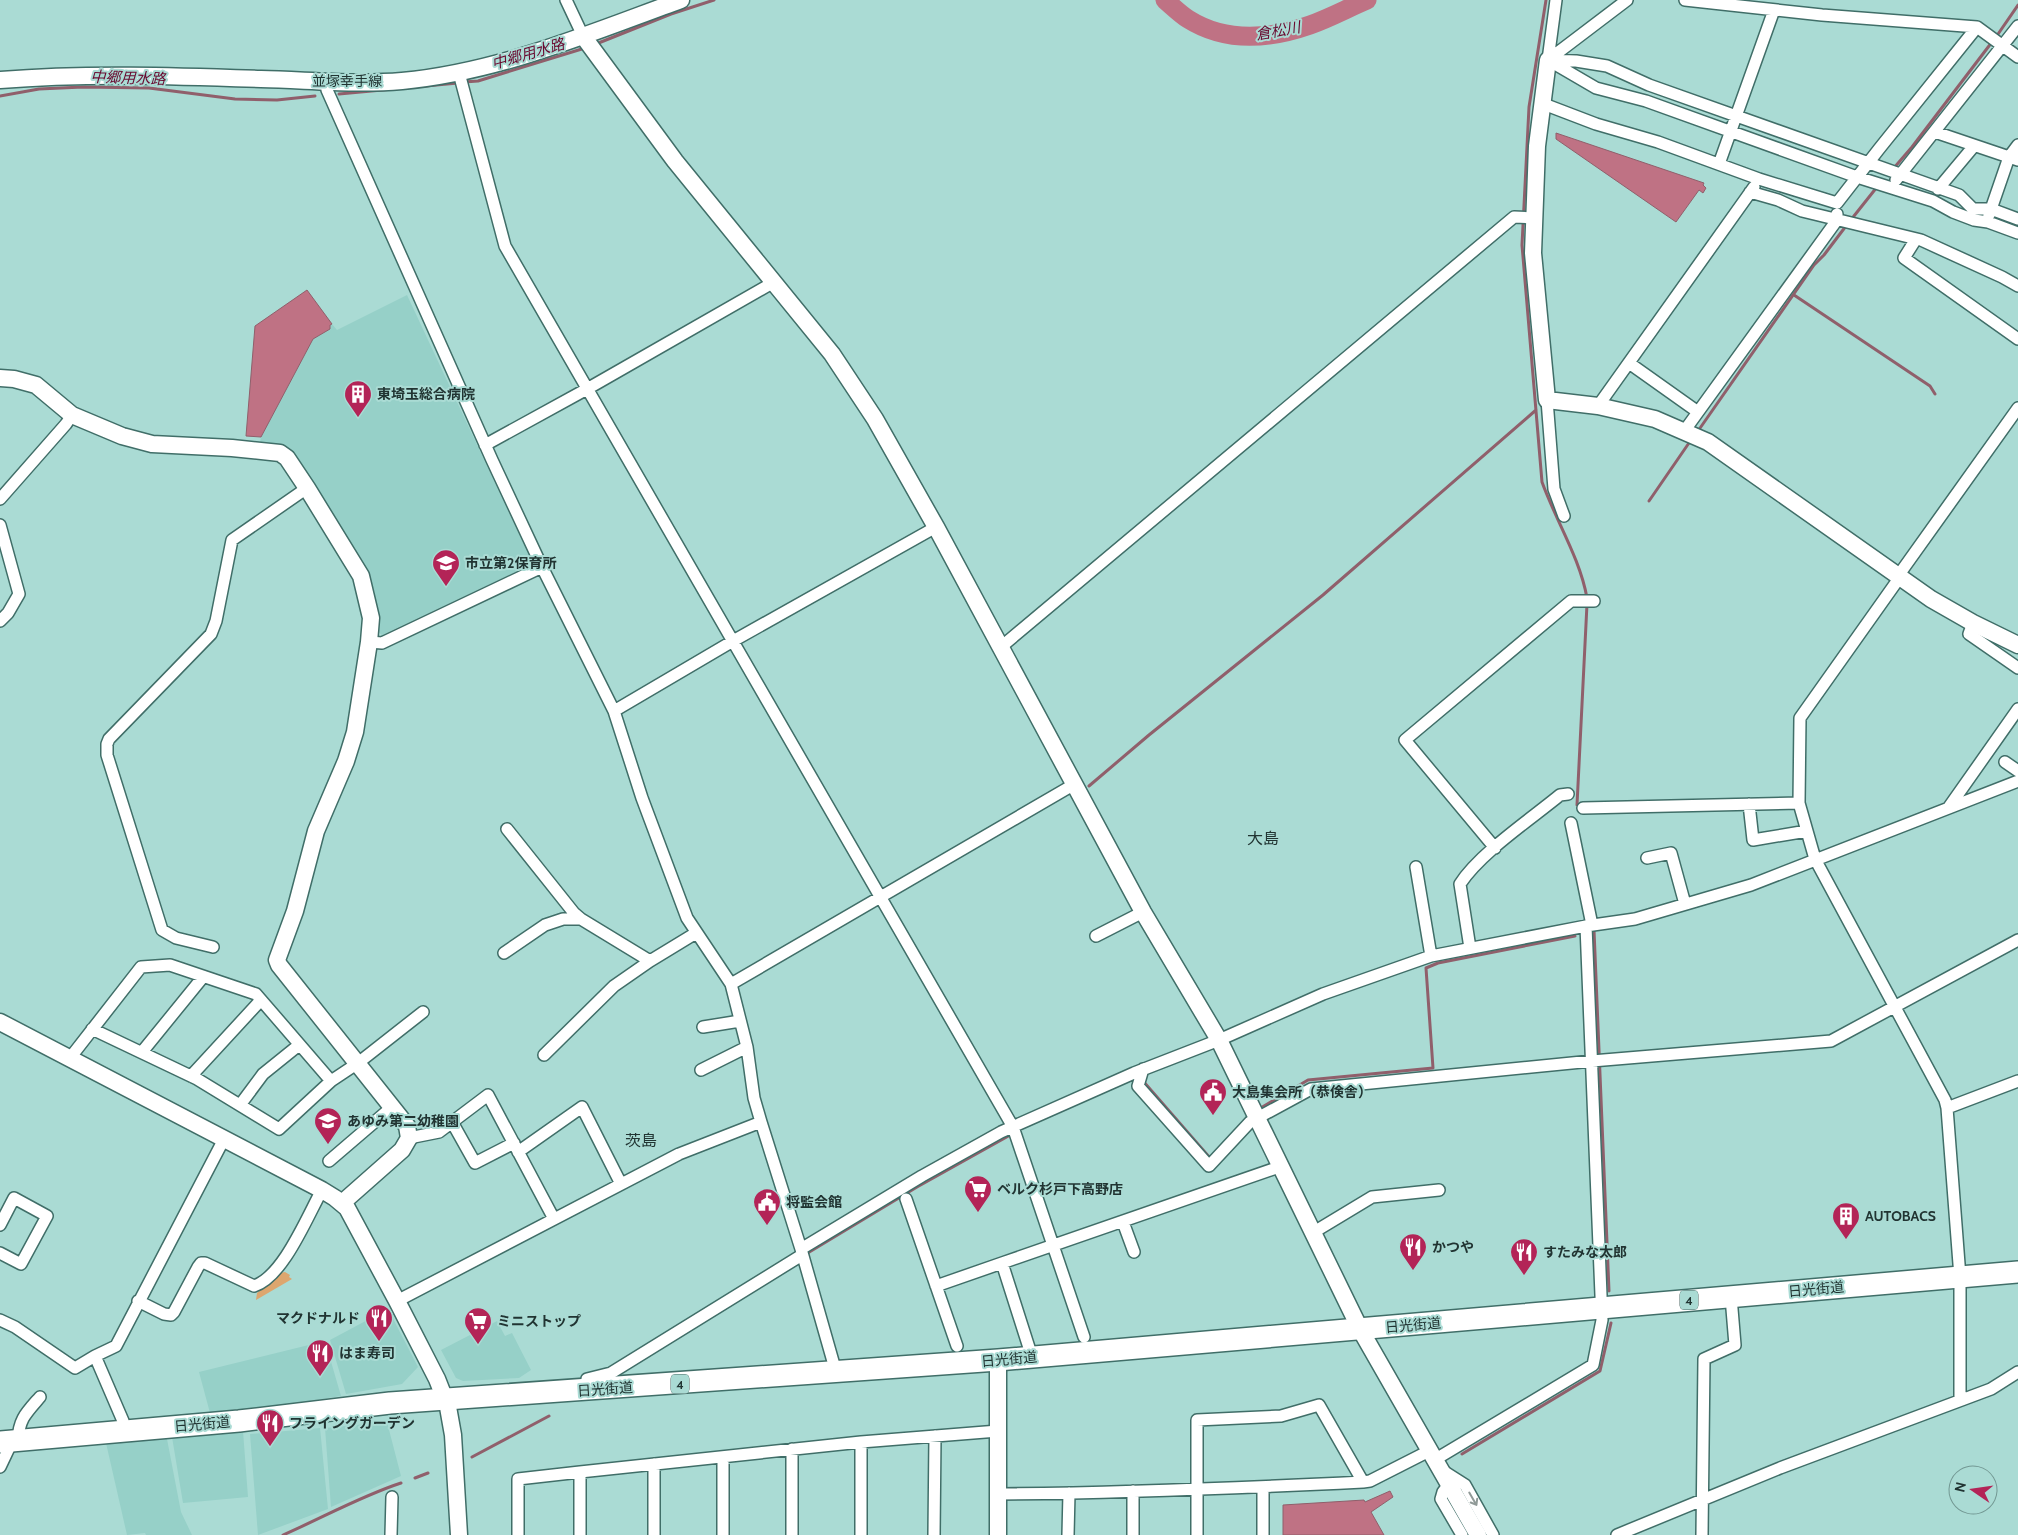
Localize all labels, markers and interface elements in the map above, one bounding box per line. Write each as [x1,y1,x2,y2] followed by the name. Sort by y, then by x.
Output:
[1254,18,1304,44] water label: 倉松川
[489,34,568,73] water label: 中郷用水路
[90,68,168,88] water label: 中郷用水路
[312,72,382,90] street label: 並塚幸手線
[343,379,373,418] building icon: 東埼玉総合病院
[377,385,475,403] place label: 東埼玉総合病院
[431,548,461,587] school or university icon: 市立第2保育所
[465,554,556,572] place label: 市立第2保育所
[1247,829,1279,848] district label: 大島
[1198,1077,1228,1116] public building icon: 大島集会所（恭倹舎）
[1232,1083,1372,1101] place label: 大島集会所（恭倹舎）
[313,1106,343,1145] school or university icon: あゆみ第二幼稚園
[347,1112,459,1130] place label: あゆみ第二幼稚園
[625,1131,657,1150] district label: 茨島
[963,1174,993,1213] supermarket icon: ベルク杉戸下高野店
[997,1180,1123,1198] place label: ベルク杉戸下高野店
[752,1187,782,1226] public building icon: 将監会館
[786,1193,842,1211] place label: 将監会館
[1831,1201,1861,1240] building icon: AUTOBACS
[1865,1207,1936,1225] place label: AUTOBACS
[1398,1232,1428,1271] restaurant icon: かつや
[1509,1237,1539,1276] restaurant icon: すたみな太郎
[1432,1238,1474,1256] place label: かつや
[1543,1243,1627,1261] place label: すたみな太郎
[1787,1278,1845,1300] street label: 日光街道
[1680,1290,1698,1310] road number: 4
[364,1303,394,1342] restaurant icon: マクドナルド
[463,1306,493,1345] supermarket icon: ミニストップ
[276,1309,360,1327] place label: マクドナルド
[497,1312,581,1330] place label: ミニストップ
[1384,1314,1442,1336] street label: 日光街道
[305,1338,335,1377] restaurant icon: はま寿司
[339,1344,395,1362] place label: はま寿司
[980,1348,1038,1370] street label: 日光街道
[671,1375,689,1394] road number: 4
[576,1378,634,1400] street label: 日光街道
[255,1408,285,1447] restaurant icon: フライングガーデン
[173,1413,231,1435] street label: 日光街道
[289,1414,415,1432] place label: フライングガーデン
[1948,1465,1998,1515] north arrow
[1950,1480,1970,1494] text: N
[1468,1491,1478,1505] one-way arrow

